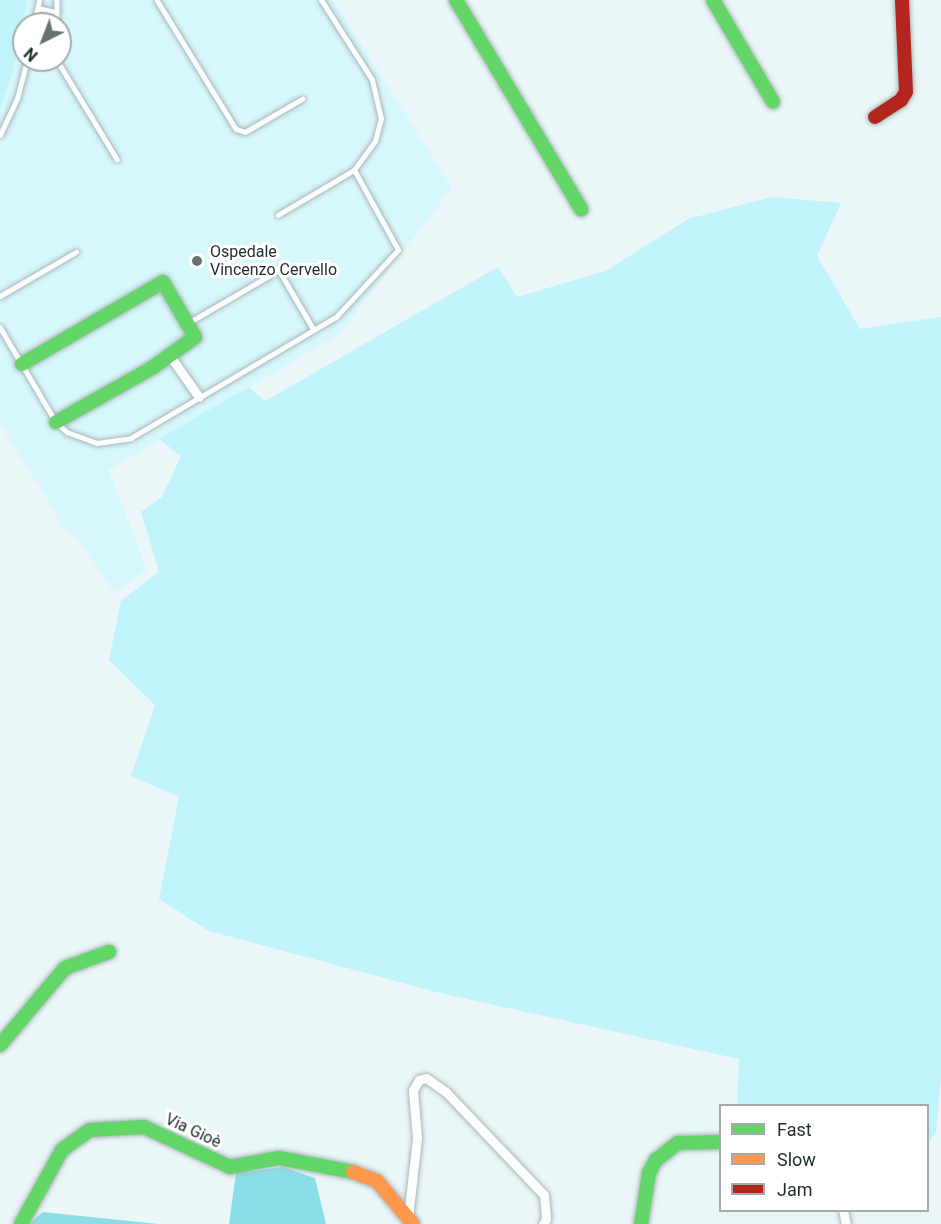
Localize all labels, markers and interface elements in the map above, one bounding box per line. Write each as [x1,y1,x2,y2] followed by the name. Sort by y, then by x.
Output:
[12,12,72,72] north arrow
[20,43,42,65] text: N
[210,242,337,280] place label: Ospedale Vincenzo Cervello
[188,252,206,270] marker: Ospedale Vincenzo Cervello
[719,1104,929,1212] legend
[162,1110,224,1152] street label: Via Gioè
[777,1119,812,1140] text: Fast
[777,1149,816,1170] text: Slow
[777,1179,813,1200] text: Jam

